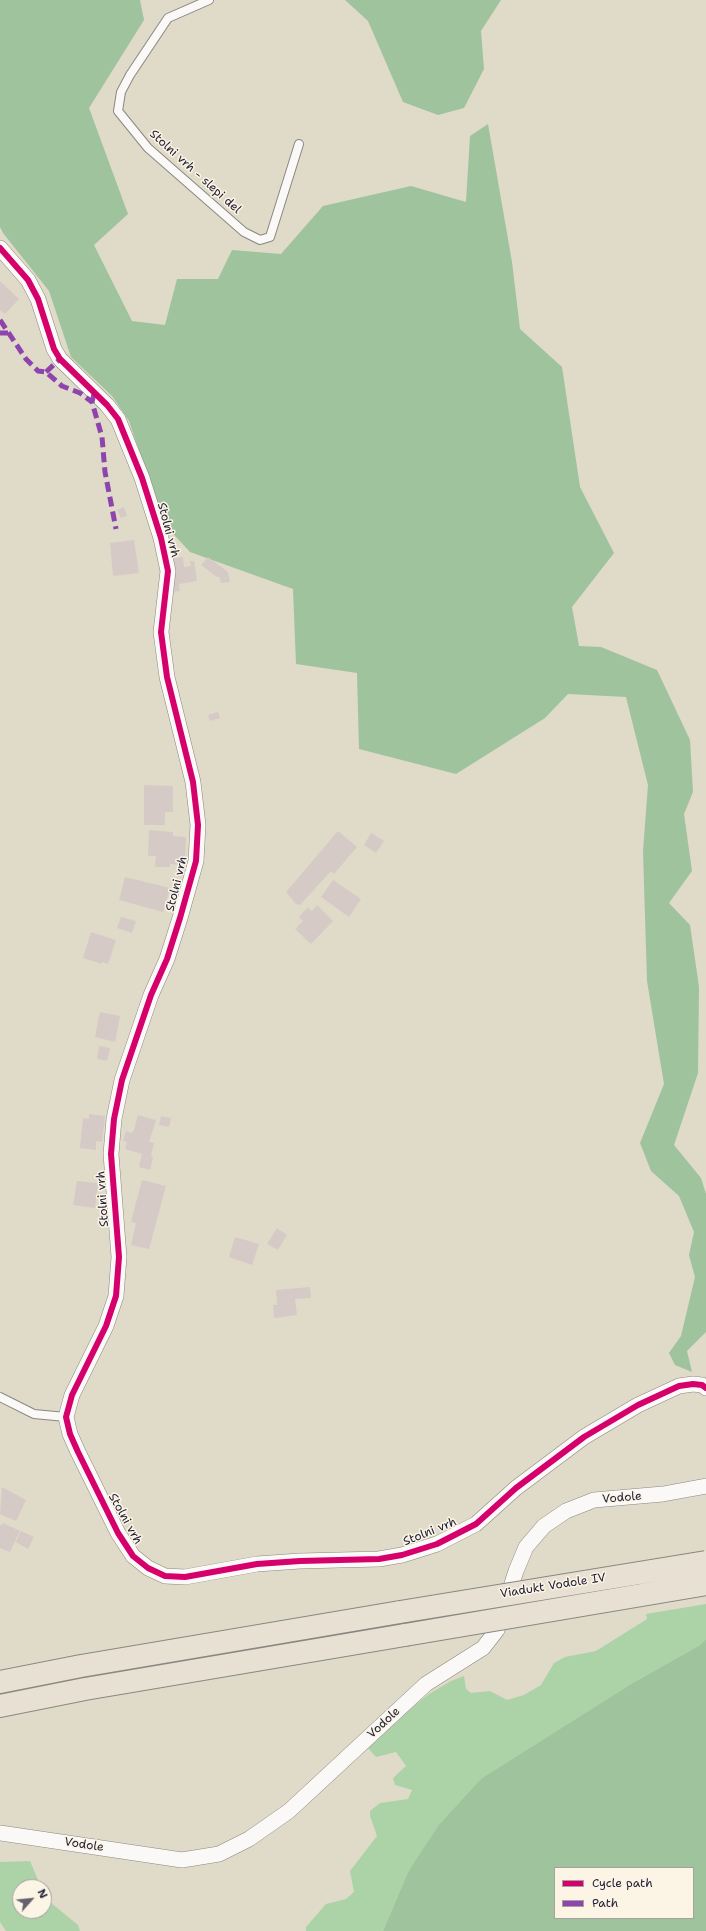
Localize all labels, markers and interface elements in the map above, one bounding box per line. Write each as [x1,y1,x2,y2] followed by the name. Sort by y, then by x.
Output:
[146,127,244,217] street label: Stolni vrh - slepi del
[154,501,182,559] street label: Stolni vrh
[163,855,191,913] street label: Stolni vrh
[94,1170,112,1228] street label: Stolni vrh
[602,1489,642,1507] street label: Vodole
[105,1491,145,1547] street label: Stolni vrh
[401,1515,459,1549] street label: Stolni vrh
[499,1571,607,1601] street label: Viadukt Vodole IV
[365,1704,403,1742] street label: Vodole
[63,1835,105,1855] street label: Vodole
[554,1867,694,1919] legend
[592,1875,653,1891] text: Cycle path
[12,1879,52,1919] north arrow
[34,1886,51,1901] text: N
[592,1895,618,1911] text: Path

